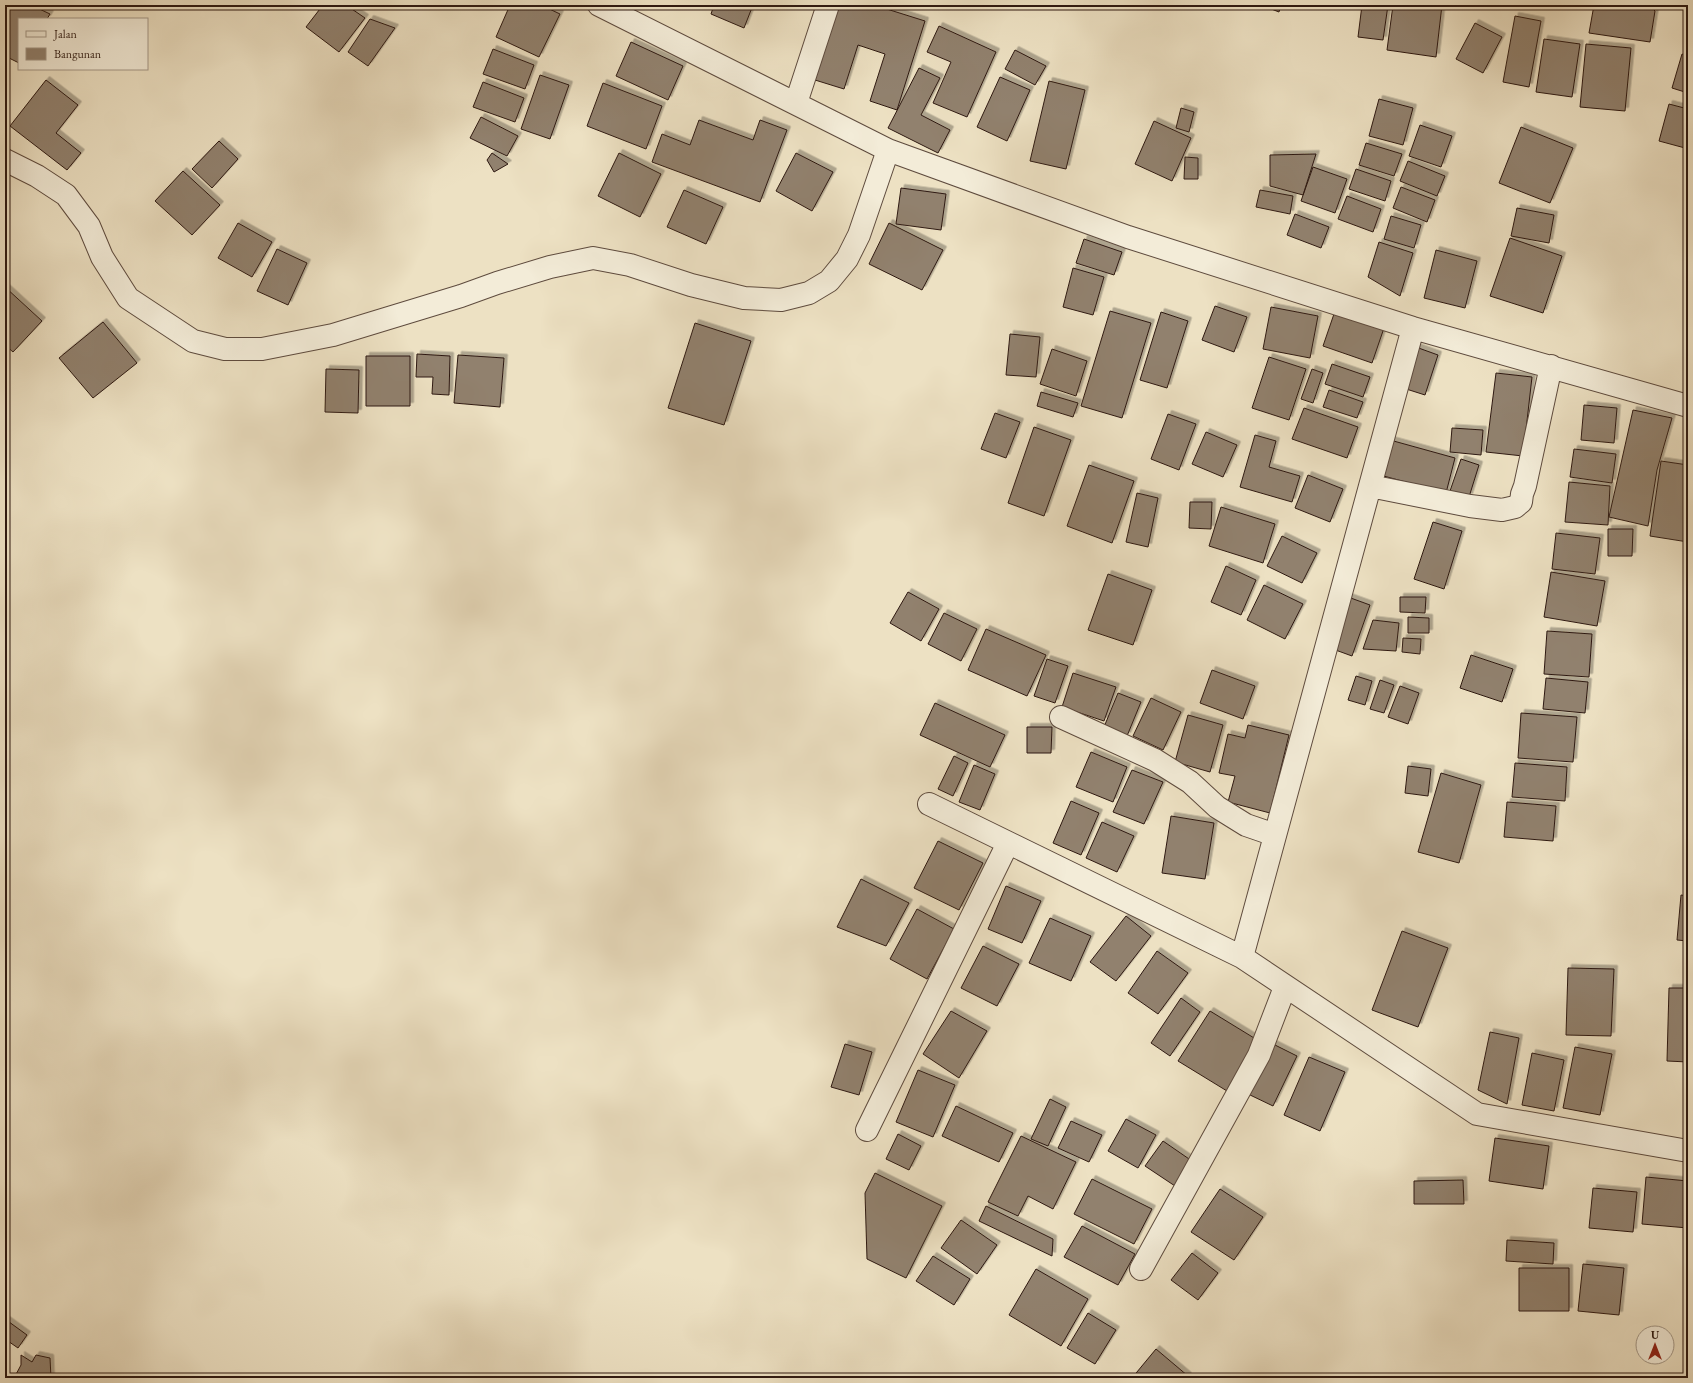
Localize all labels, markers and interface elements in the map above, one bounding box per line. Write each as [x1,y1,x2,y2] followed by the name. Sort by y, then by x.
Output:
[18,18,148,70] legend
[53,26,78,42] text: Jalan
[54,46,102,62] text: Bangunan
[1635,1325,1675,1365] north arrow
[1651,1328,1660,1342] text: U

